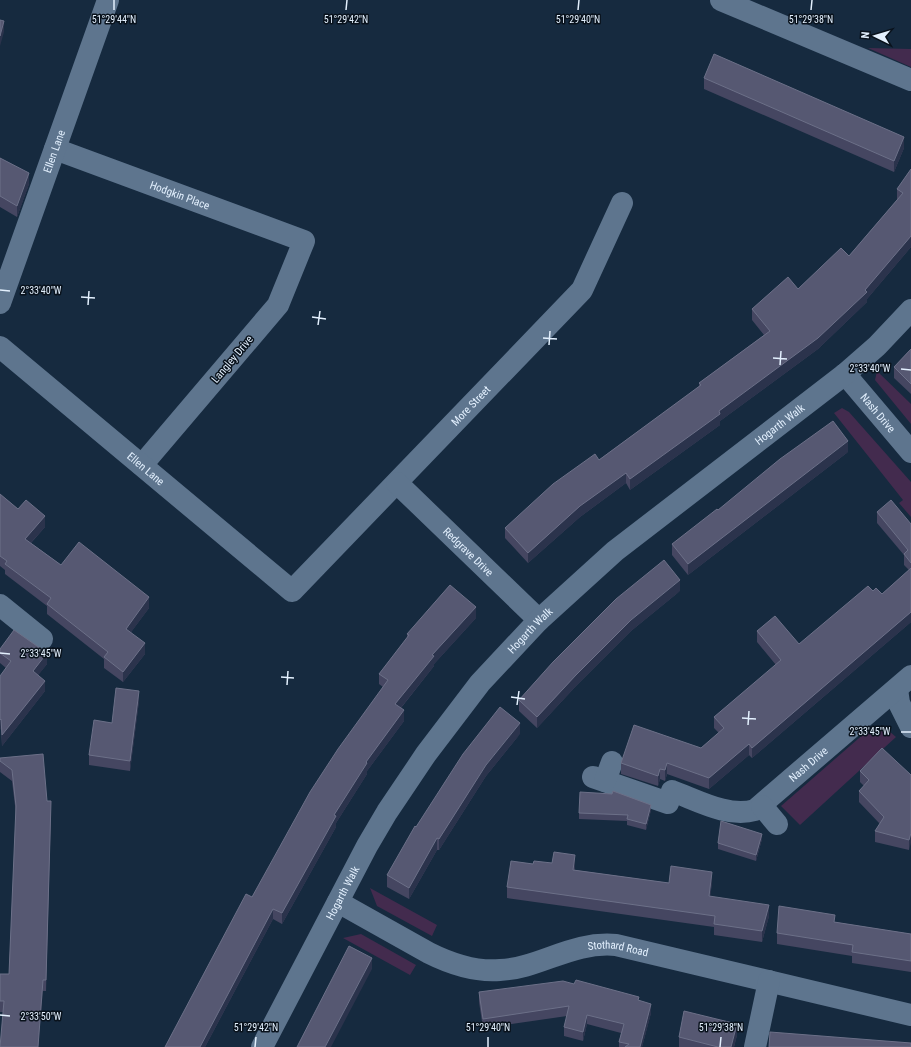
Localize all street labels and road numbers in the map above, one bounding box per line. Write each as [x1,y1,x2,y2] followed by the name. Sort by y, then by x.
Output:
[41,128,68,175] street label: Ellen Lane
[148,179,211,213] street label: Hodgkin Place
[209,333,256,386] street label: Langley Drive
[449,383,493,429] street label: More Street
[857,391,898,435] street label: Nash Drive
[753,402,807,448] street label: Hogarth Walk
[124,450,167,488] street label: Ellen Lane
[440,525,496,579] street label: Redgrave Drive
[505,605,555,656] street label: Hogarth Walk
[787,744,831,785] street label: Nash Drive
[324,864,362,922] street label: Hogarth Walk
[587,939,650,959] street label: Stothard Road

